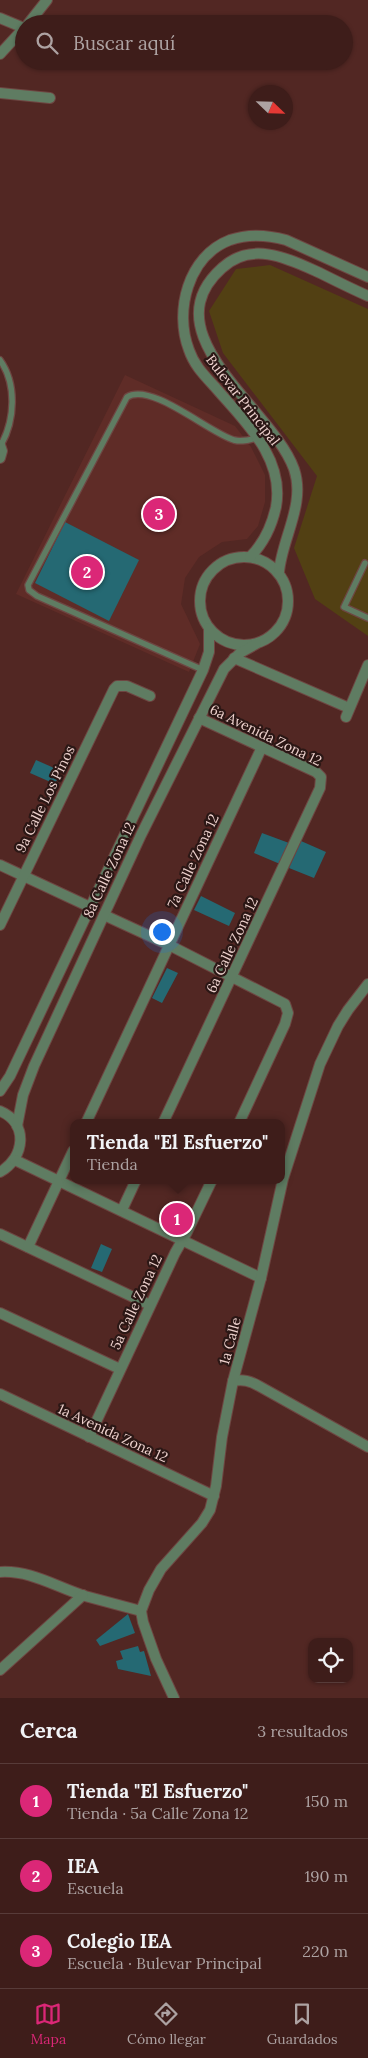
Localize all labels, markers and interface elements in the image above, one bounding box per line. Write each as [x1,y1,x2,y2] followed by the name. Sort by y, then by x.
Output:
[15,15,353,70] search box
[33,29,61,57] icon: search
[73,31,175,55] text: Buscar aquí
[248,85,293,130] north arrow
[202,351,284,449] street label: Bulevar Principal
[143,495,175,533] pin: 3
[71,553,103,591] pin: 2
[207,700,325,770] street label: 6a Avenida Zona 12
[11,743,79,855] street label: 9a Calle Los Pinos
[163,811,223,911] street label: 7a Calle Zona 12
[79,819,139,921] street label: 8a Calle Zona 12
[202,894,262,996] street label: 6a Calle Zona 12
[149,919,175,945] your location
[70,1119,285,1184] popup
[87,1130,268,1154] text: Tienda "El Esfuerzo"
[87,1154,138,1174] text: Tienda
[161,1200,193,1238] pin: 1
[106,1251,166,1353] street label: 5a Calle Zona 12
[215,1315,245,1367] street label: 1a Calle
[55,1400,171,1466] street label: 1a Avenida Zona 12
[308,1638,353,1683] map controls
[308,1638,353,1683] button: locate
[20,1717,78,1744] text: Cerca
[257,1721,348,1741] text: 3 resultados
[67,1779,248,1803] text: Tienda "El Esfuerzo"
[33,1791,39,1811] text: 1
[305,1791,348,1811] text: 150 m
[67,1803,248,1823] text: Tienda · 5a Calle Zona 12
[67,1854,99,1878] text: IEA
[32,1866,40,1886] text: 2
[304,1866,348,1886] text: 190 m
[67,1878,124,1898] text: Escuela
[67,1929,172,1953] text: Colegio IEA
[32,1941,40,1961] text: 3
[302,1941,348,1961] text: 220 m
[67,1953,262,1973] text: Escuela · Bulevar Principal
[30,2000,66,2048] tab: Mapa
[127,2000,206,2048] tab: Cómo llegar
[267,2000,338,2048] tab: Guardados

